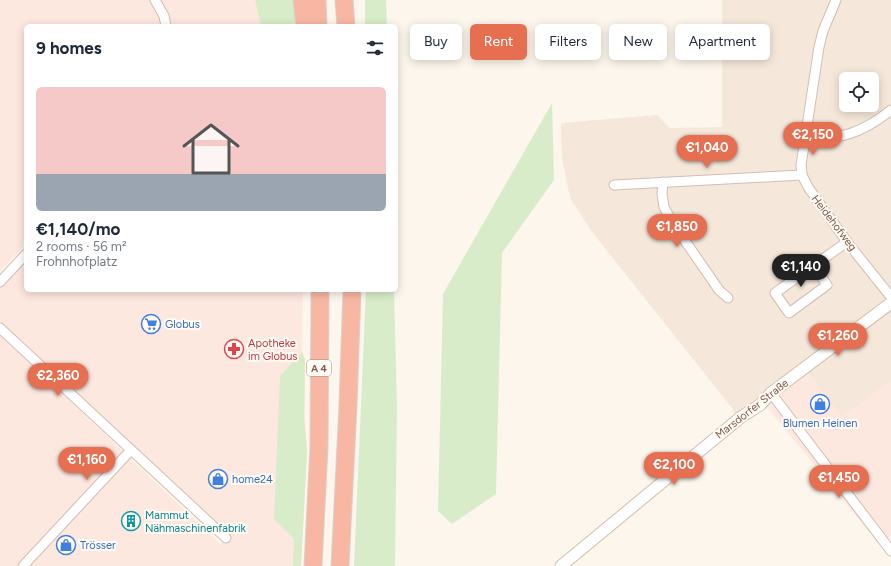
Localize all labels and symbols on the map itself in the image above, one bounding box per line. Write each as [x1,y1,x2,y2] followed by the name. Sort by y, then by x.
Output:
[780,122,846,156] pin: €2,150
[674,135,740,169] pin: €1,040
[809,192,859,254] street label: Heidehofweg
[644,214,710,248] pin: €1,850
[768,254,834,288] pin: €1,140
[140,313,162,335] supermarket icon: Globus
[165,318,200,331] place label: Globus
[805,323,871,357] pin: €1,260
[248,337,298,363] place label: Apotheke im Globus
[223,338,245,360] pharmacy icon: Apotheke im Globus
[307,360,331,376] road number: A 4
[25,363,91,397] pin: €2,360
[713,376,791,442] street label: Marsdorfer Straße
[809,393,831,415] shop icon: Blumen Heinen
[783,417,857,430] place label: Blumen Heinen
[54,447,120,481] pin: €1,160
[641,452,707,486] pin: €2,100
[806,465,872,499] pin: €1,450
[207,468,229,490] shop icon: home24
[232,473,273,486] place label: home24
[145,509,247,535] place label: Mammut Nähmaschinenfabrik
[120,510,142,532] building icon: Mammut Nähmaschinenfabrik
[55,534,77,556] shop icon: Trösser
[80,539,116,552] place label: Trösser

